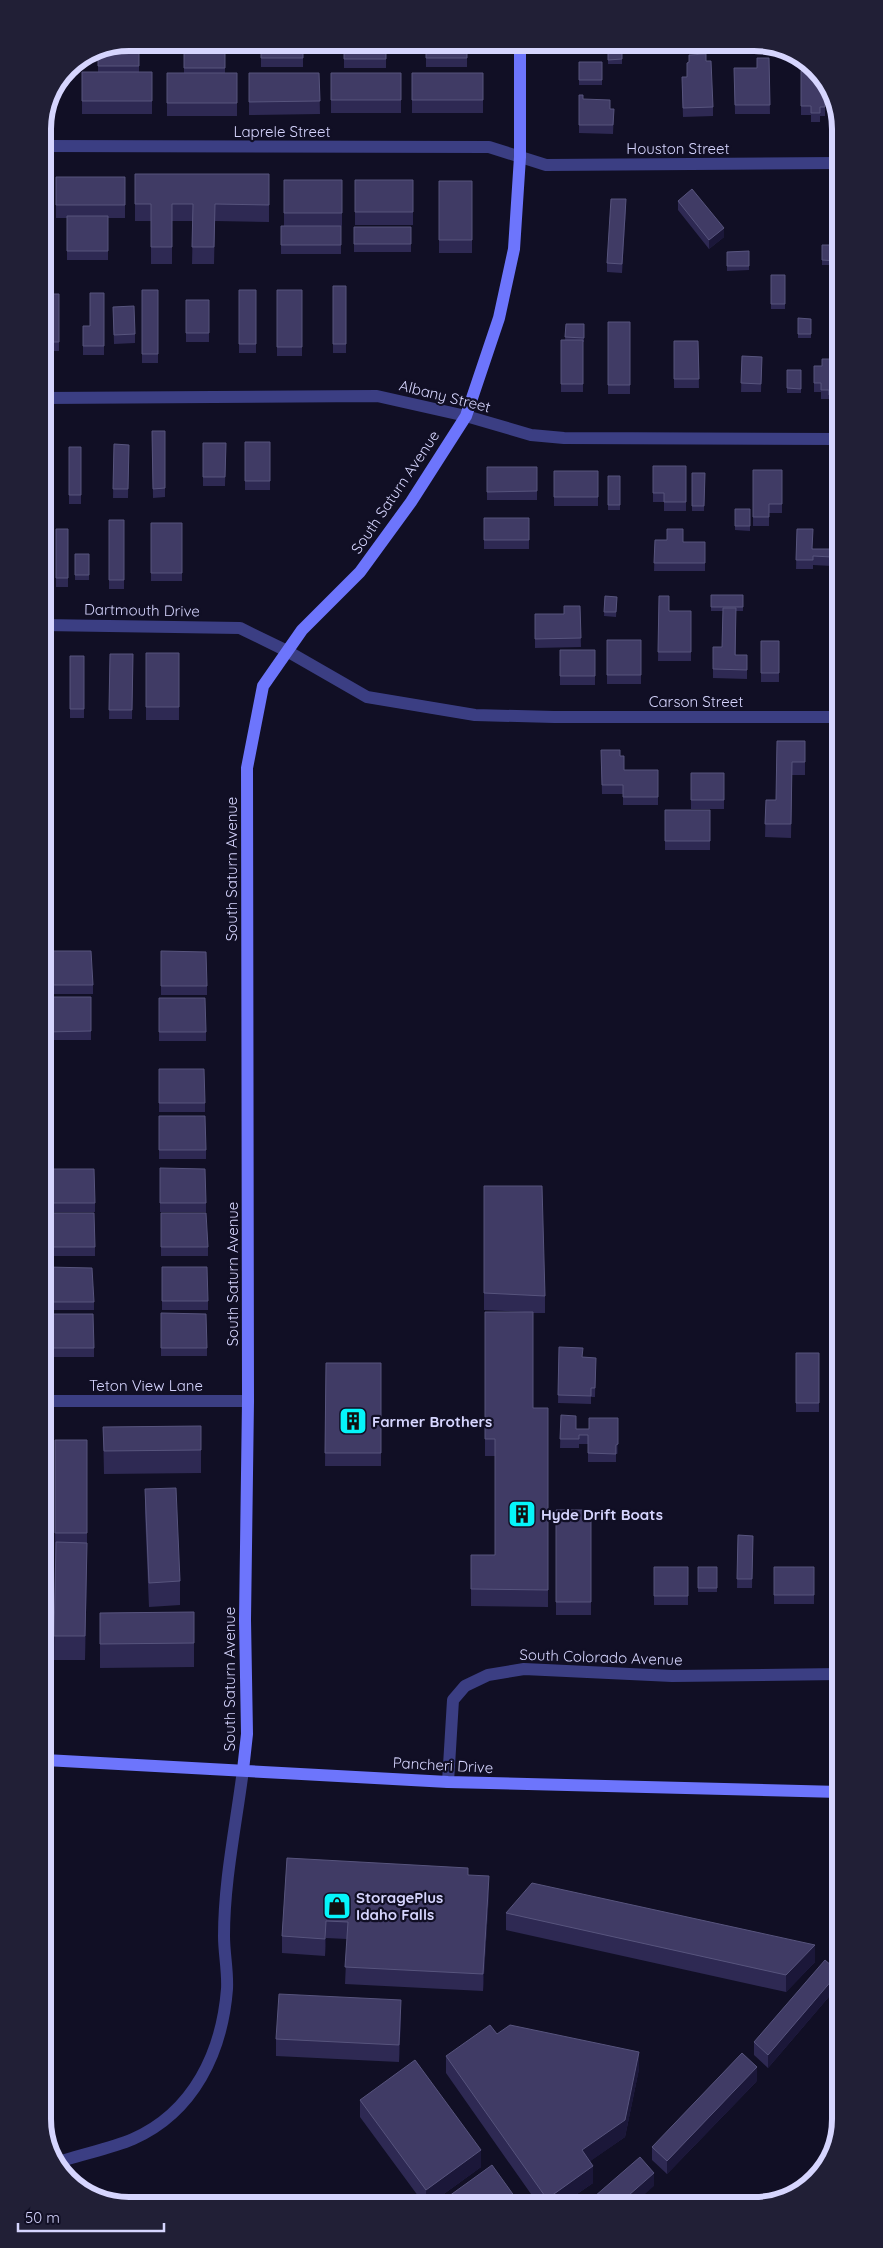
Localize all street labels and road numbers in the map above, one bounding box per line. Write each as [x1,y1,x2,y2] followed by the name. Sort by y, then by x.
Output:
[234,122,330,141] street label: Laprele Street
[626,139,730,158] street label: Houston Street
[397,375,493,417] street label: Albany Street
[347,427,443,557] street label: South Saturn Avenue
[84,599,200,621] street label: Dartmouth Drive
[649,692,743,711] street label: Carson Street
[222,797,241,941] street label: South Saturn Avenue
[223,1202,242,1346] street label: South Saturn Avenue
[89,1376,203,1395] street label: Teton View Lane
[220,1607,239,1751] street label: South Saturn Avenue
[519,1645,683,1669] street label: South Colorado Avenue
[392,1753,494,1777] street label: Pancheri Drive

